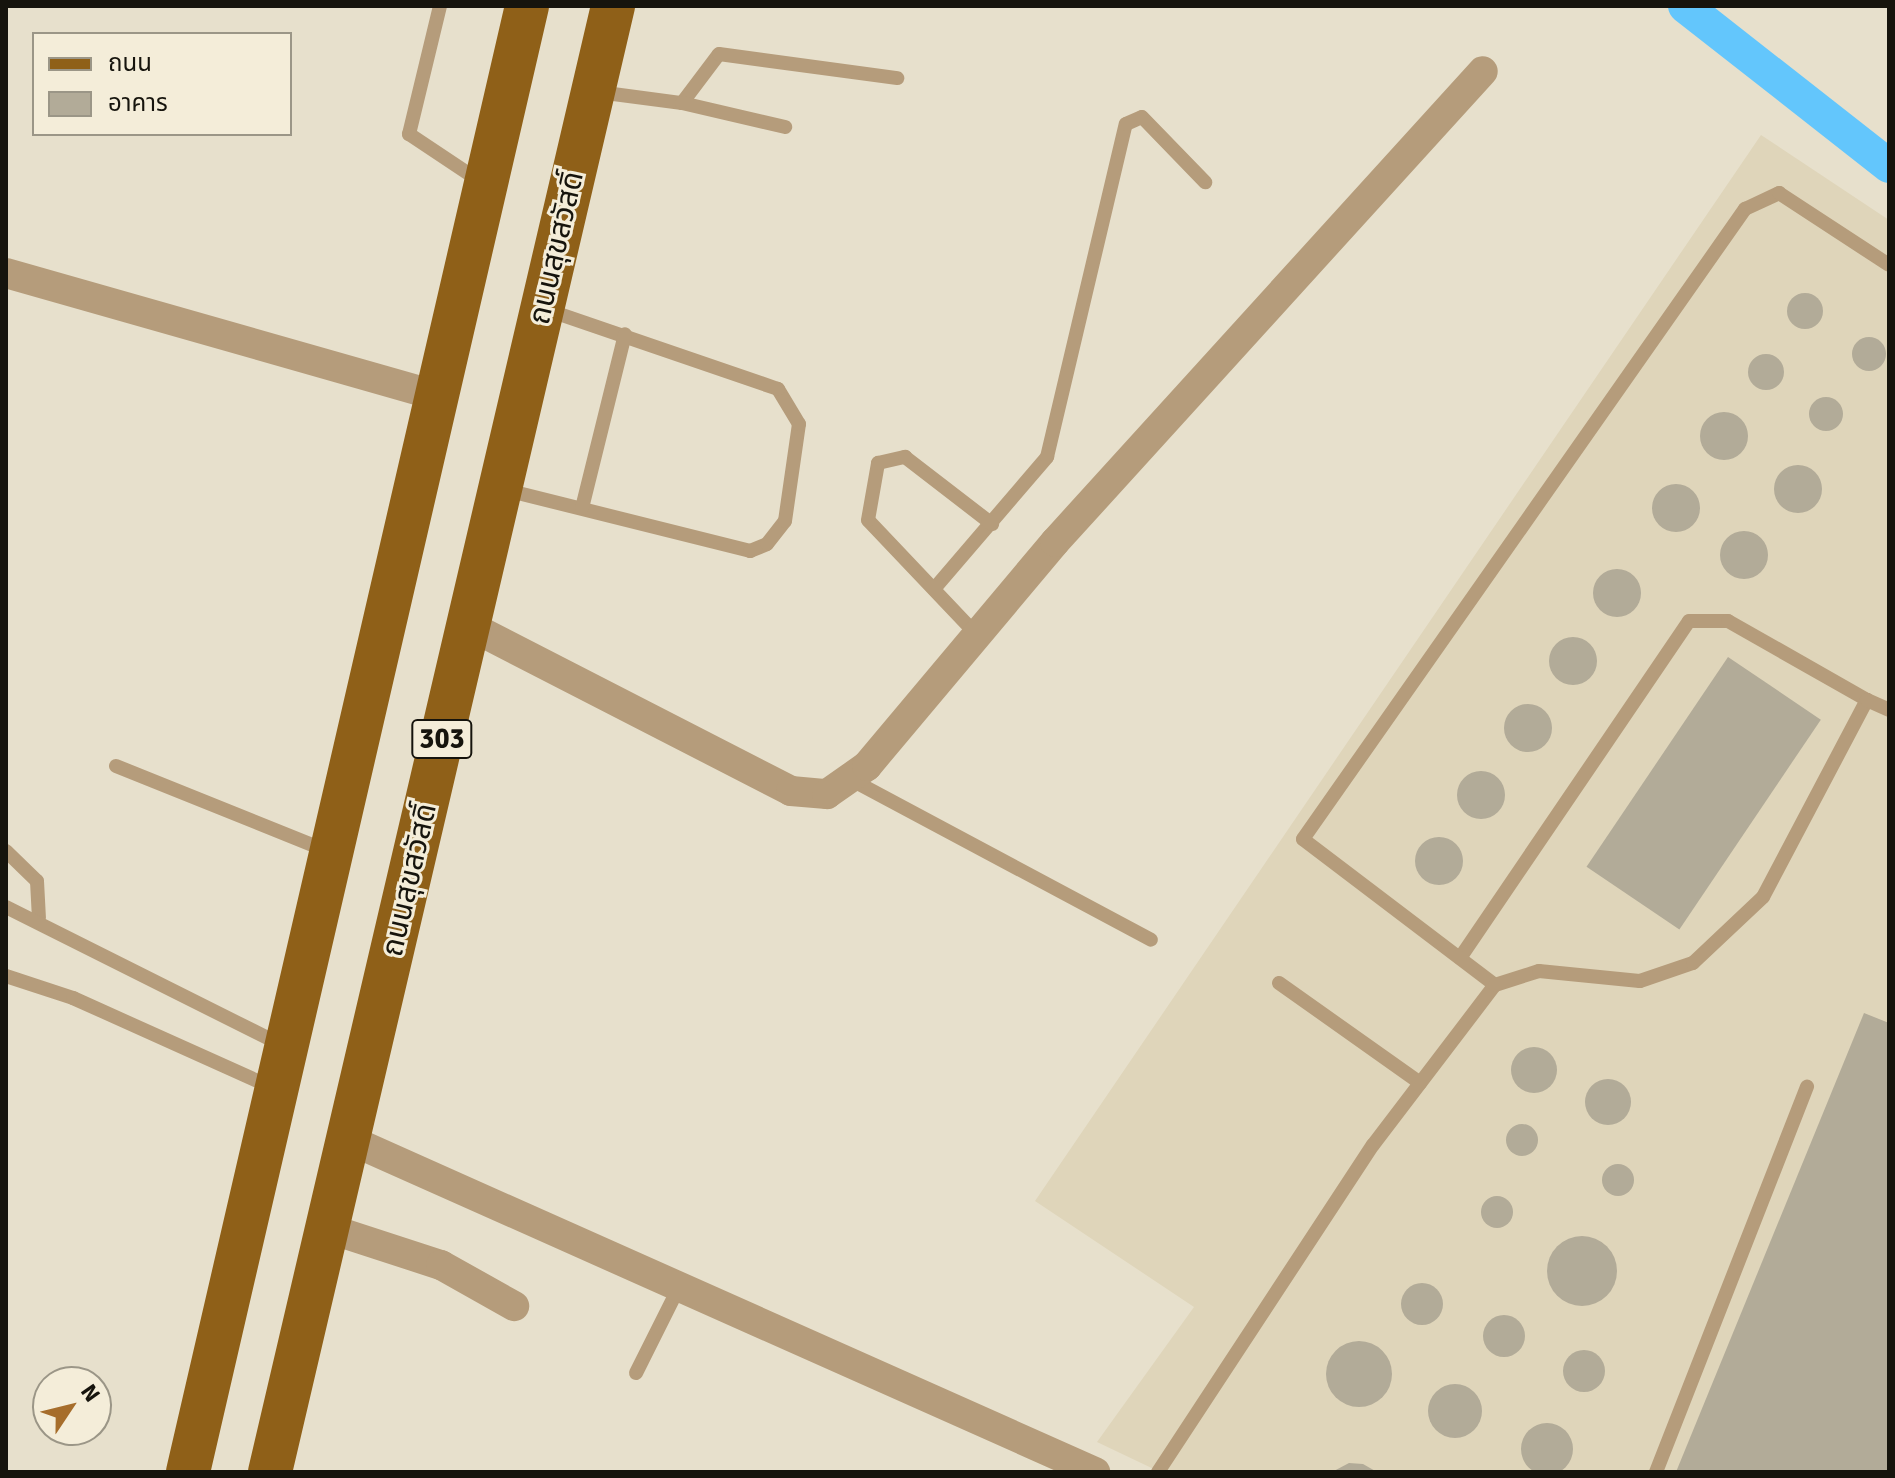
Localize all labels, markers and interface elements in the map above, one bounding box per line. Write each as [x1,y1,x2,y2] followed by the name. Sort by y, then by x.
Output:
[32,32,292,136] legend
[108,48,152,78] text: ถนน
[108,88,168,118] text: อาคาร
[522,168,592,328] street label: ถนนสุขสวัสดิ์
[410,715,474,763] road number: 303
[375,800,445,960] street label: ถนนสุขสวัสดิ์
[32,1366,112,1446] north arrow
[75,1379,106,1407] text: N

